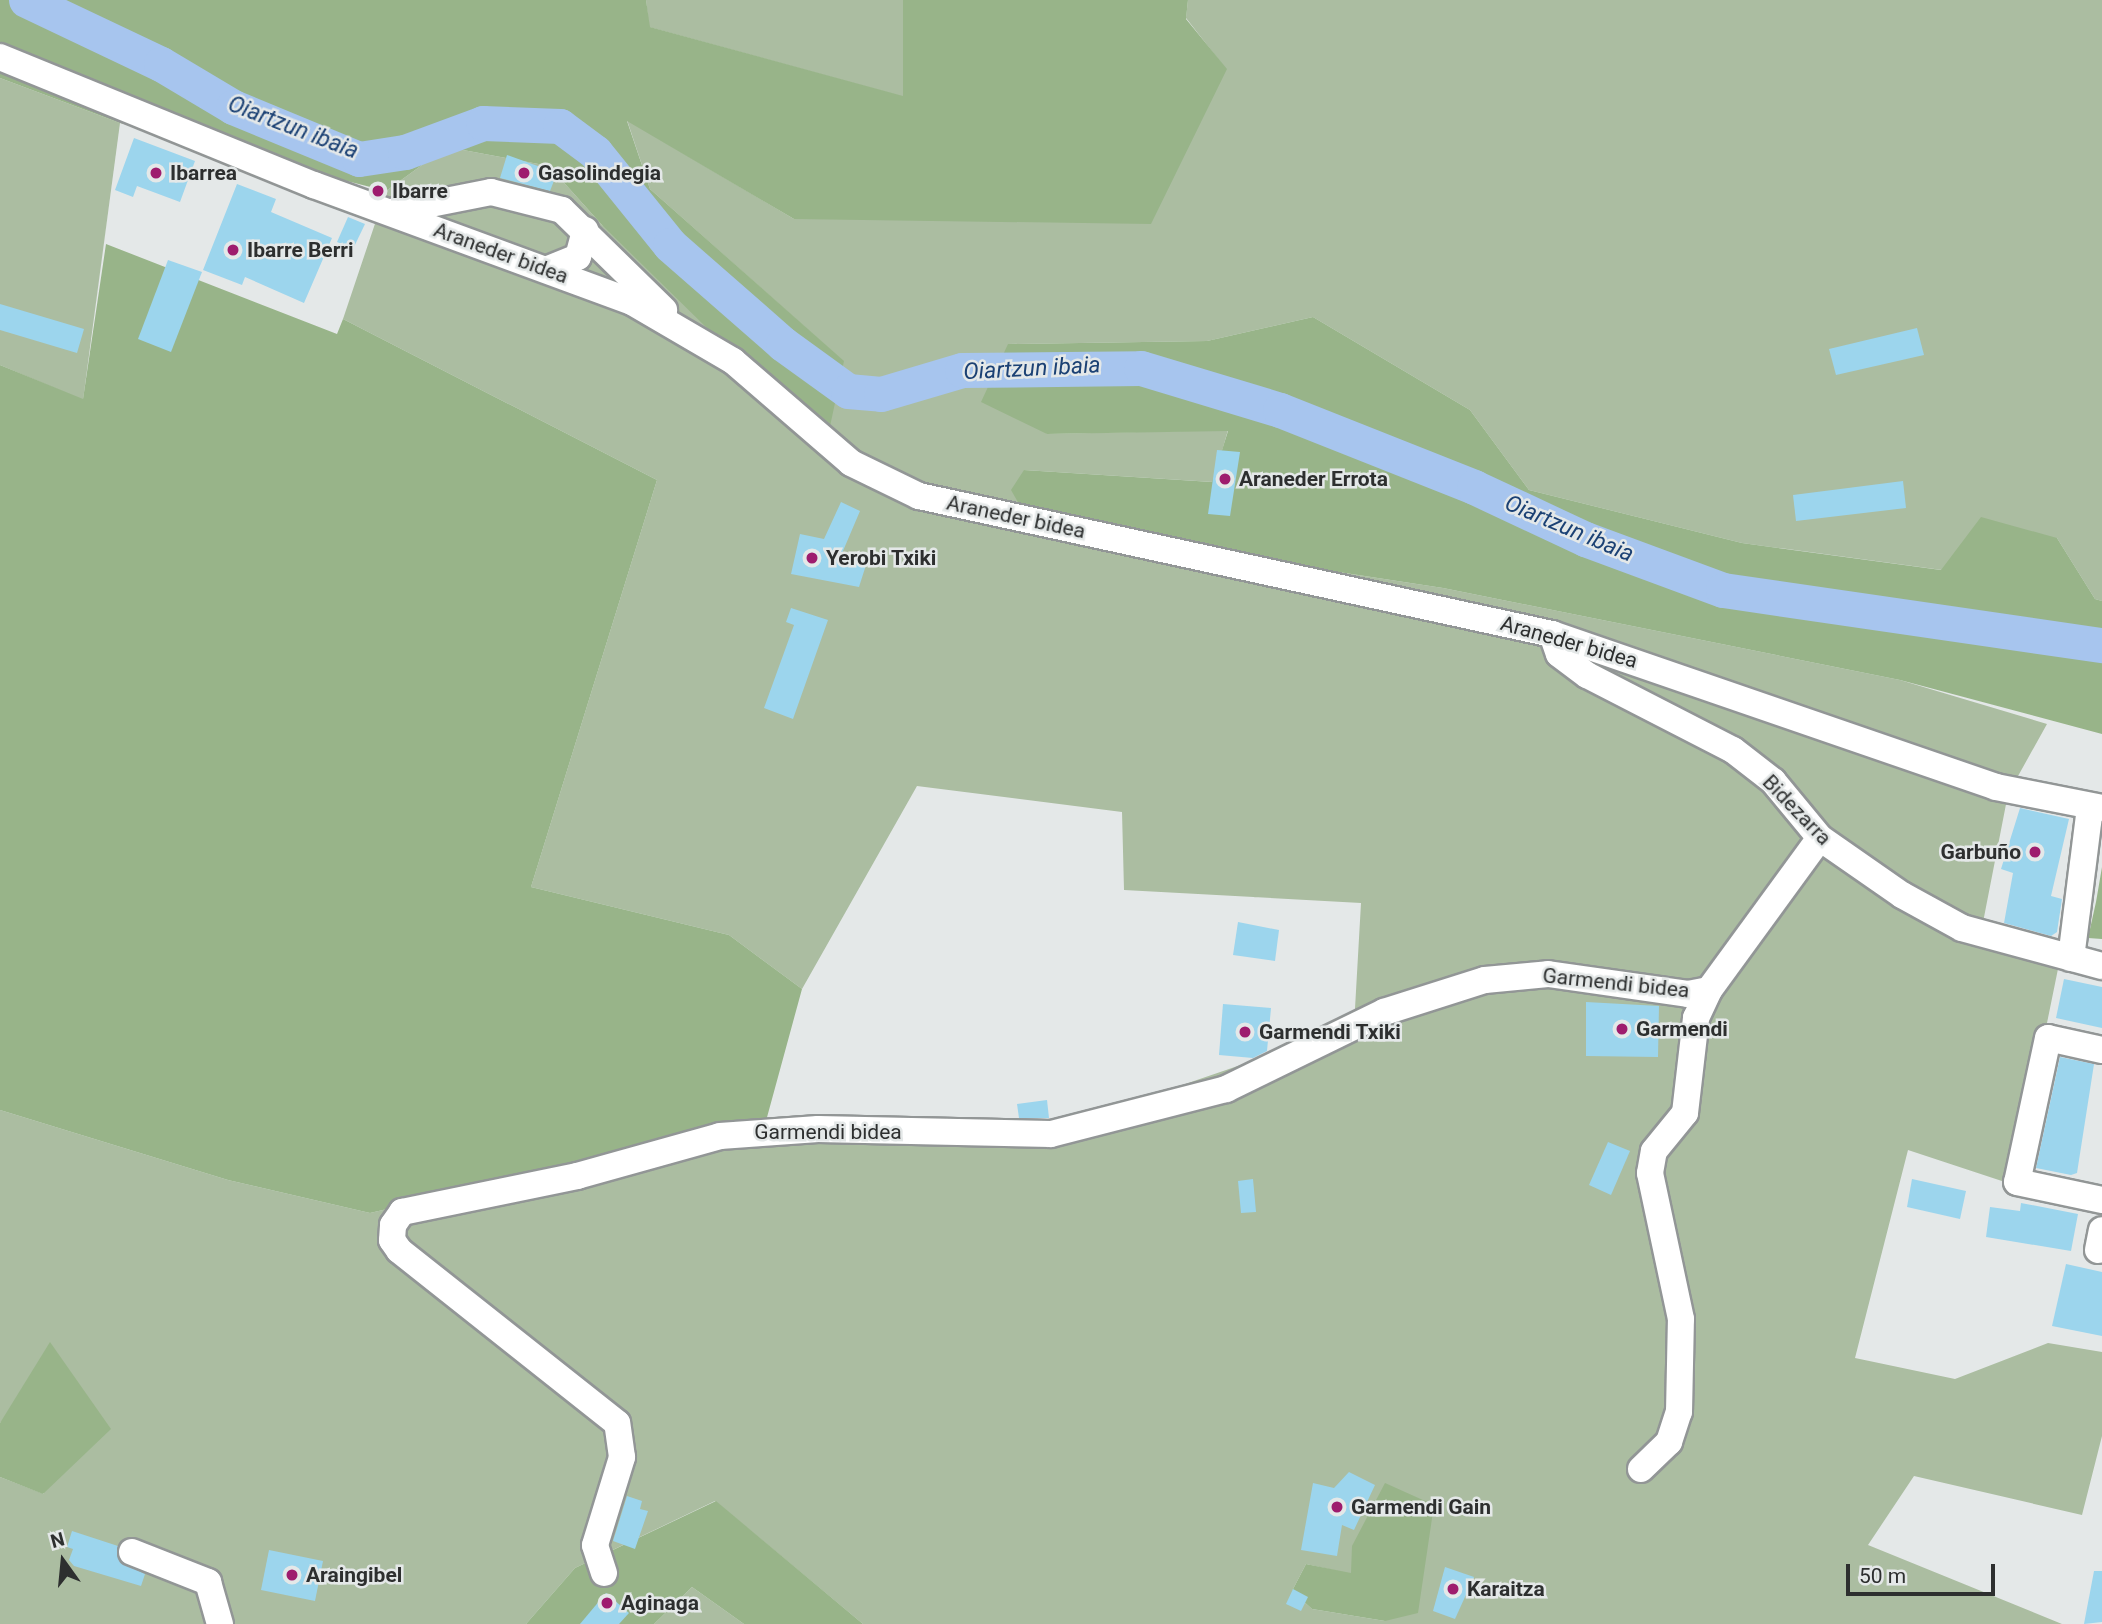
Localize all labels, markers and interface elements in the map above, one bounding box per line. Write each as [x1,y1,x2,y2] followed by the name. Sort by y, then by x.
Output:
[224,91,362,165] water label: Oiartzun ibaia
[170,160,237,186] place label: Ibarrea
[538,160,661,186] place label: Gasolindegia
[148,165,164,181] marker: Ibarrea
[516,165,532,181] marker: Gasolindegia
[392,178,448,204] place label: Ibarre
[370,183,386,199] marker: Ibarre
[430,217,572,289] street label: Araneder bidea
[247,237,354,263] place label: Ibarre Berri
[225,242,241,258] marker: Ibarre Berri
[963,352,1101,386] water label: Oiartzun ibaia
[1239,466,1388,492] place label: Araneder Errota
[1217,471,1233,487] marker: Araneder Errota
[1500,489,1638,569] water label: Oiartzun ibaia
[944,490,1088,544] street label: Araneder bidea
[826,545,937,571] place label: Yerobi Txiki
[804,550,820,566] marker: Yerobi Txiki
[1498,610,1640,674] street label: Araneder bidea
[1757,770,1837,850] street label: Bidezarra
[1941,839,2021,865] place label: Garbuño
[2027,844,2043,860] marker: Garbuño
[1541,963,1691,1003] street label: Garmendi bidea
[1636,1016,1728,1042] place label: Garmendi
[1259,1019,1401,1045] place label: Garmendi Txiki
[1614,1021,1630,1037] marker: Garmendi
[1237,1024,1253,1040] marker: Garmendi Txiki
[754,1119,902,1145] street label: Garmendi bidea
[1351,1494,1491,1520] place label: Garmendi Gain
[1329,1499,1345,1515] marker: Garmendi Gain
[28,1526,98,1596] north arrow
[48,1527,67,1553] text: N
[1850,1550,1999,1594] scale bar
[306,1562,402,1588] place label: Araingibel
[1859,1564,1906,1588] text: 50 m
[284,1567,300,1583] marker: Araingibel
[1467,1576,1545,1602] place label: Karaitza
[1445,1581,1461,1597] marker: Karaitza
[621,1590,699,1616] place label: Aginaga
[599,1595,615,1611] marker: Aginaga

